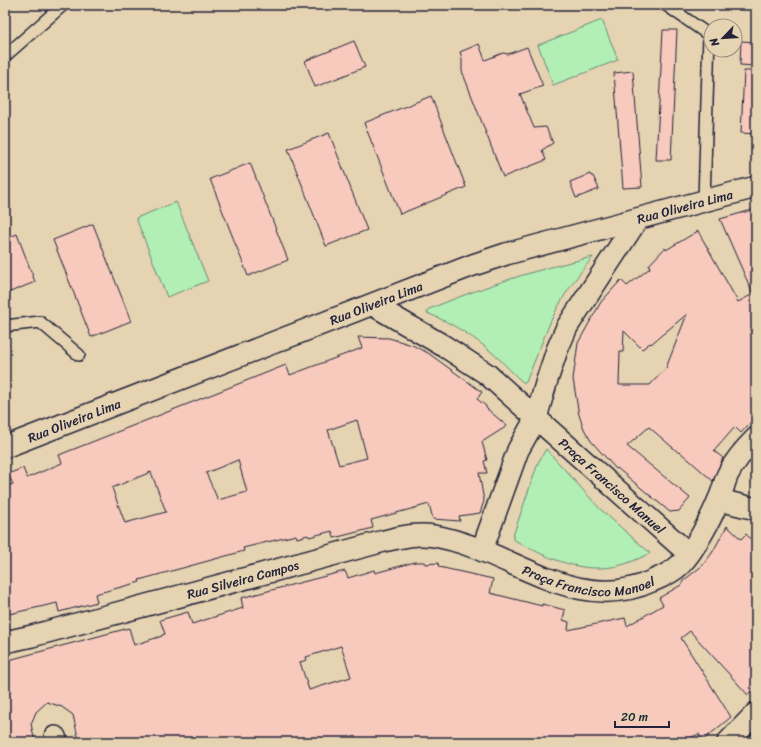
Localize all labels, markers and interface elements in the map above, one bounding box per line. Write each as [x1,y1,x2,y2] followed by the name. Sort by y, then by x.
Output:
[703,18,743,58] north arrow
[704,34,725,50] text: N
[634,183,736,230] street label: Rua Oliveira Lima
[326,275,427,332] street label: Rua Oliveira Lima
[24,392,125,449] street label: Rua Oliveira Lima
[553,432,671,540] street label: Praça Francisco Manuel
[184,553,302,606] street label: Rua Silveira Campos
[518,558,659,603] street label: Praça Francisco Manoel
[615,703,669,729] scale bar
[621,706,648,728] text: 20 m

